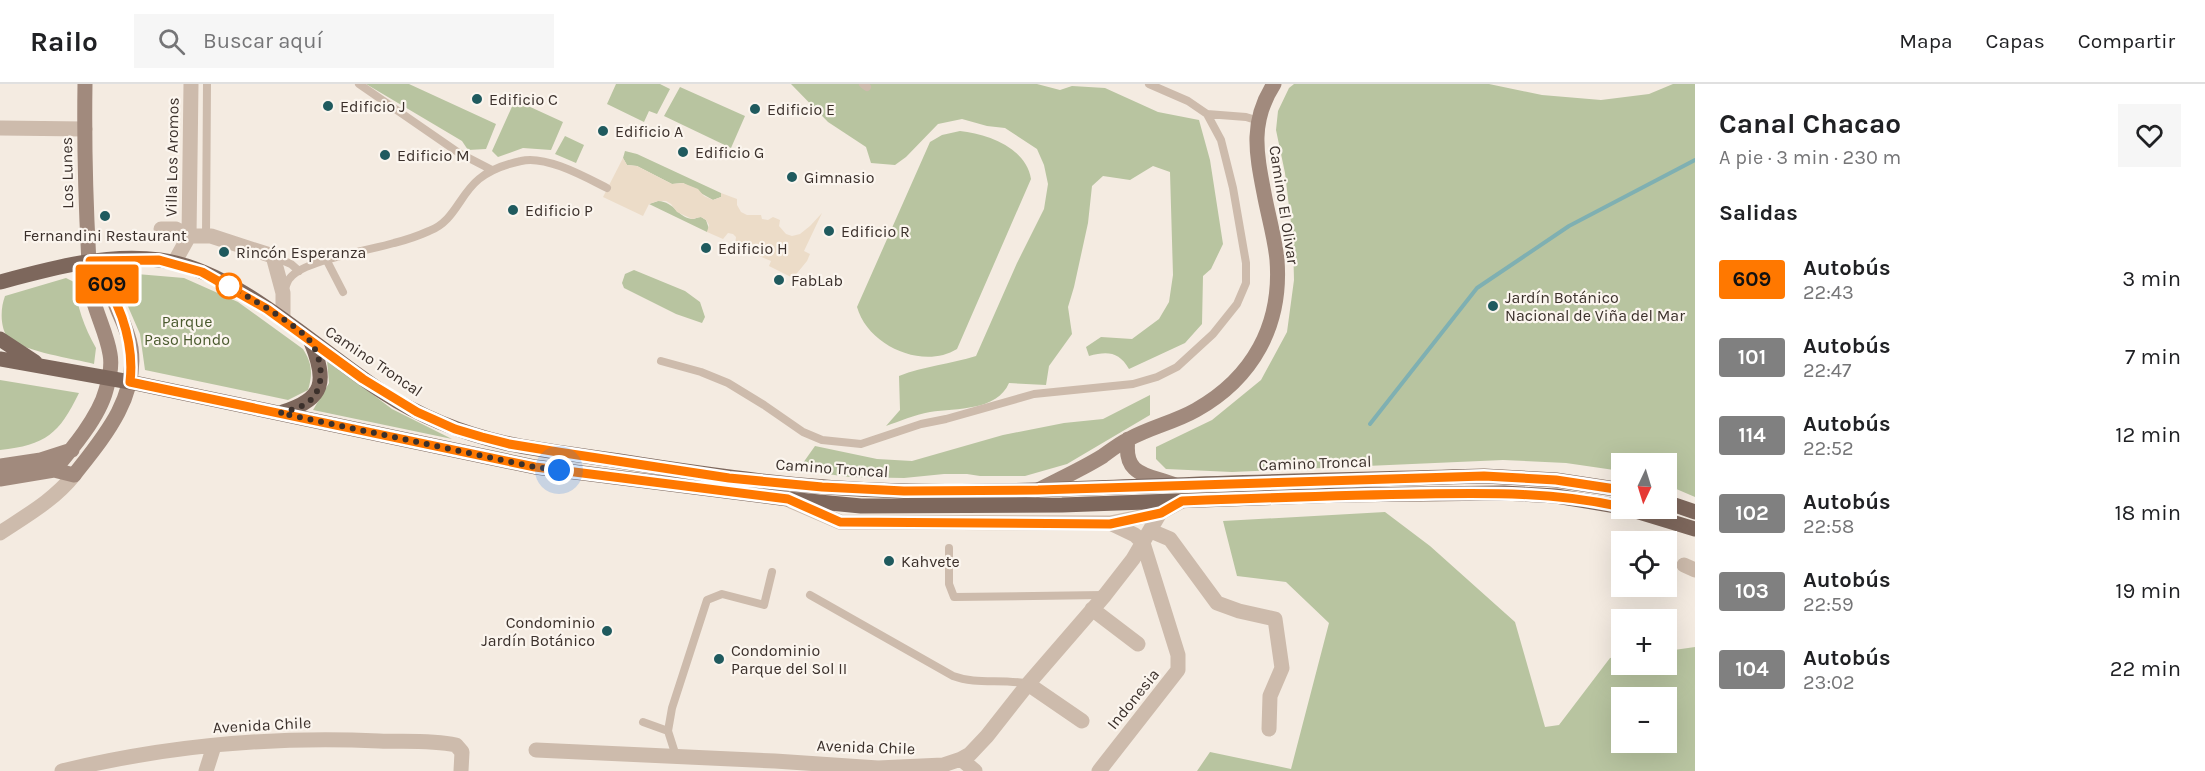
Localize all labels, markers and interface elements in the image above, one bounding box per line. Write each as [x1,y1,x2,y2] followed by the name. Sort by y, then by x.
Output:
[134,14,554,68] search box
[30,25,98,58] text: Railo
[155,25,188,58] icon: search
[203,28,323,54] text: Buscar aquí
[1899,29,1953,53] text: Mapa
[1986,29,2045,53] text: Capas
[2078,29,2175,53] text: Compartir
[489,90,558,109] place label: Edificio C
[470,92,484,106] marker: Edificio C
[161,97,183,217] street label: Villa Los Aromos
[340,97,406,116] place label: Edificio J
[321,99,335,113] marker: Edificio J
[767,100,835,119] place label: Edificio E
[748,102,762,116] marker: Edificio E
[2118,104,2181,167] button: heart
[1719,107,1901,140] text: Canal Chacao
[615,122,683,141] place label: Edificio A
[596,124,610,138] marker: Edificio A
[57,137,77,209] street label: Los Lunes
[695,143,764,162] place label: Edificio G
[1265,144,1303,266] street label: Camino El Olivar
[676,145,690,159] marker: Edificio G
[397,146,470,165] place label: Edificio M
[1719,146,1901,169] text: A pie · 3 min · 230 m
[378,148,392,162] marker: Edificio M
[804,168,874,187] place label: Gimnasio
[785,170,799,184] marker: Gimnasio
[1719,200,1798,226] text: Salidas
[525,201,593,220] place label: Edificio P
[506,203,520,217] marker: Edificio P
[98,209,112,223] marker: Fernandini Restaurant
[841,222,910,241] place label: Edificio R
[822,224,836,238] marker: Edificio R
[23,226,187,245] place label: Fernandini Restaurant
[718,239,788,258] place label: Edificio H
[699,241,713,255] marker: Edificio H
[236,243,366,262] place label: Rincón Esperanza
[217,245,231,259] marker: Rincón Esperanza
[1803,255,1891,281] text: Autobús
[72,264,142,304] line badge: 609
[2122,266,2181,292] text: 3 min
[1733,267,1771,291] text: 609
[791,271,843,290] place label: FabLab
[88,272,126,296] text: 609
[216,273,242,299] unlabelled marker
[772,273,786,287] marker: FabLab
[1803,281,1854,304] text: 22:43
[1505,288,1685,325] place label: Jardín Botánico Nacional de Viña del Mar
[1486,299,1500,313] marker: Jardín Botánico Nacional de Viña del Mar
[144,312,230,349] park label: Parque Paso Hondo
[322,321,426,401] street label: Camino Troncal
[1803,333,1891,359] text: Autobús
[2125,344,2181,370] text: 7 min
[1738,345,1766,369] text: 101
[1803,359,1851,382] text: 22:47
[1803,411,1891,437] text: Autobús
[2115,422,2181,448] text: 12 min
[1738,423,1766,447] text: 114
[1803,437,1854,460] text: 22:52
[1258,452,1372,474] street label: Camino Troncal
[1611,453,1677,519] north arrow
[1611,453,1677,753] map controls
[544,455,574,485] your location
[775,455,889,481] street label: Camino Troncal
[1803,489,1891,515] text: Autobús
[2115,500,2181,526] text: 18 min
[1735,501,1769,525] text: 102
[1803,515,1854,538] text: 22:58
[1611,531,1677,597] button: locate
[901,552,960,571] place label: Kahvete
[882,554,896,568] marker: Kahvete
[1803,567,1891,593] text: Autobús
[2115,578,2181,604] text: 19 min
[1735,579,1769,603] text: 103
[1803,593,1854,616] text: 22:59
[1611,609,1677,675] button: +
[481,613,595,650] place label: Condominio Jardín Botánico
[600,624,614,638] marker: Condominio Jardín Botánico
[731,641,847,678] place label: Condominio Parque del Sol II
[1803,645,1891,671] text: Autobús
[712,652,726,666] marker: Condominio Parque del Sol II
[2110,656,2181,682] text: 22 min
[1735,657,1769,681] text: 104
[1103,665,1163,733] street label: Indonesia
[1803,671,1854,694] text: 23:02
[1611,687,1677,753] button: −
[212,713,312,737] street label: Avenida Chile
[816,736,916,758] street label: Avenida Chile

